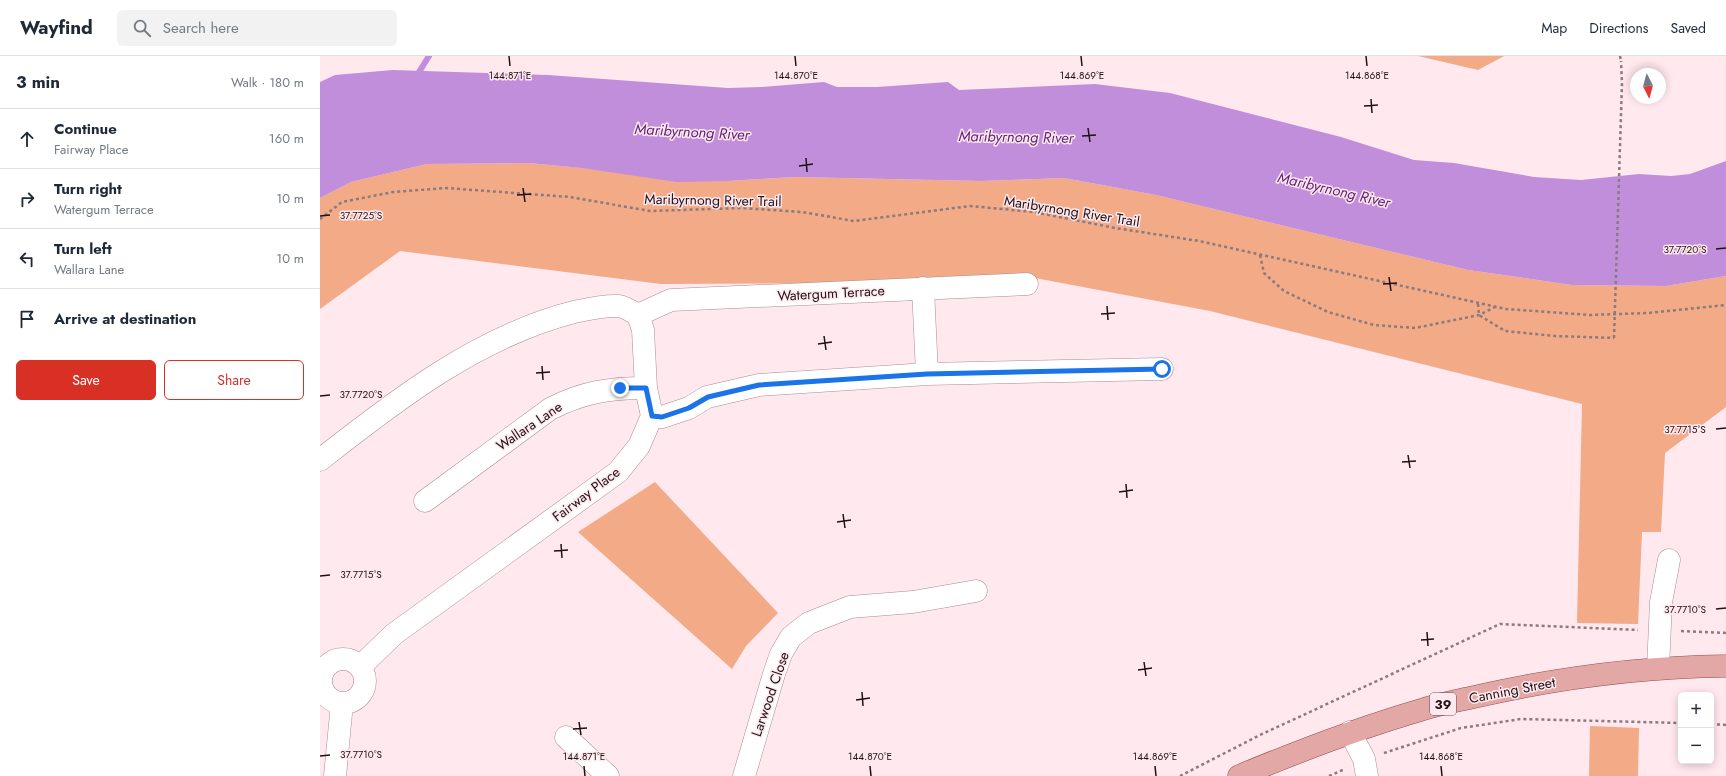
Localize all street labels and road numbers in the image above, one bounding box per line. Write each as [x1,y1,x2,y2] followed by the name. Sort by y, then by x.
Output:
[644,189,782,211] street label: Maribyrnong River Trail
[1003,190,1141,232] street label: Maribyrnong River Trail
[777,280,885,306] street label: Watergum Terrace
[492,397,566,455] street label: Wallara Lane
[548,462,624,526] street label: Fairway Place
[746,649,794,739] street label: Larwood Close
[1467,672,1558,708] street label: Canning Street
[1430,693,1456,715] road number: 39

